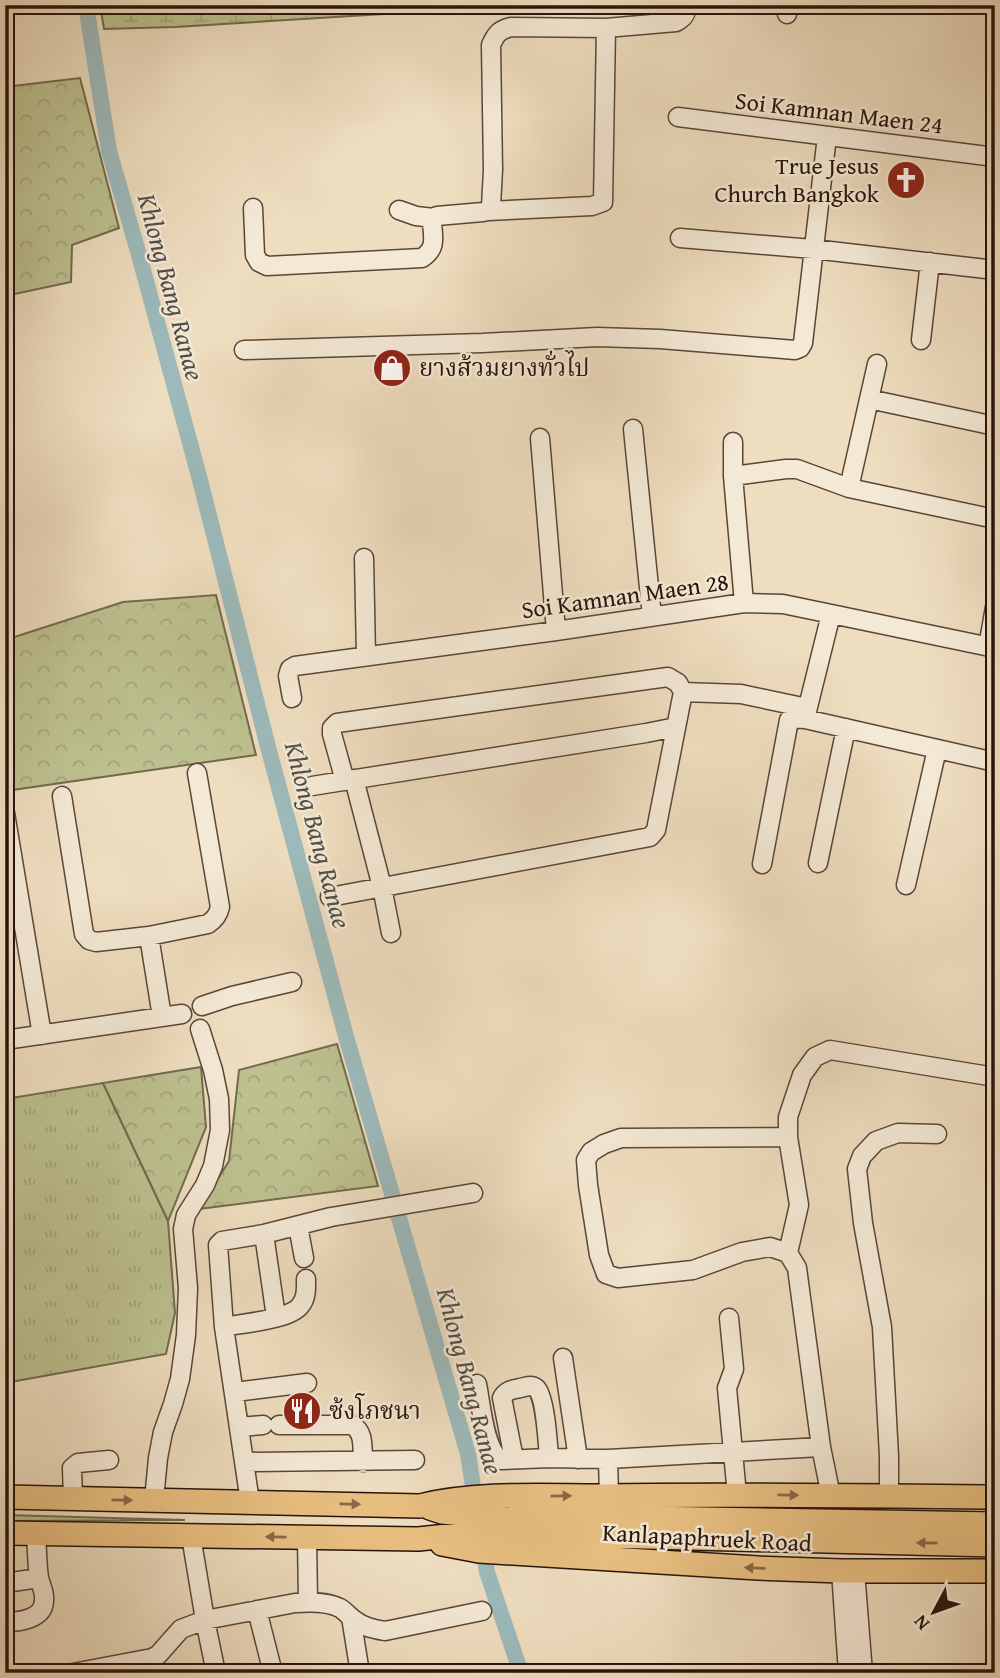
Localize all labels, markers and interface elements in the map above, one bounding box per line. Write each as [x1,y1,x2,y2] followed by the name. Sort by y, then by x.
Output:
[733,82,945,143] street label: Soi Kamnan Maen 24
[714,148,880,211] place label: True Jesus Church Bangkok
[885,159,927,201] church icon: True Jesus Church Bangkok
[128,188,215,385] water label: Khlong Bang Ranae
[371,347,413,389] shop icon: ยางส้วมยางทั่วไป
[419,350,590,385] place label: ยางส้วมยางทั่วไป
[519,564,731,627] street label: Soi Kamnan Maen 28
[275,736,362,933] water label: Khlong Bang Ranae
[427,1282,514,1479] water label: Khlong Bang Ranae
[281,1390,323,1432] restaurant icon: ซ้งโภชนา
[329,1393,421,1428] place label: ซ้งโภชนา
[777,1489,799,1501] one-way arrow
[550,1490,572,1502] one-way arrow
[112,1494,134,1506] one-way arrow
[339,1498,361,1510] one-way arrow
[601,1515,813,1560] street label: Kanlapaphruek Road
[265,1532,287,1543] one-way arrow
[915,1537,937,1549] one-way arrow
[744,1562,766,1573] one-way arrow
[898,1576,968,1646] north arrow
[906,1609,936,1637] text: N

